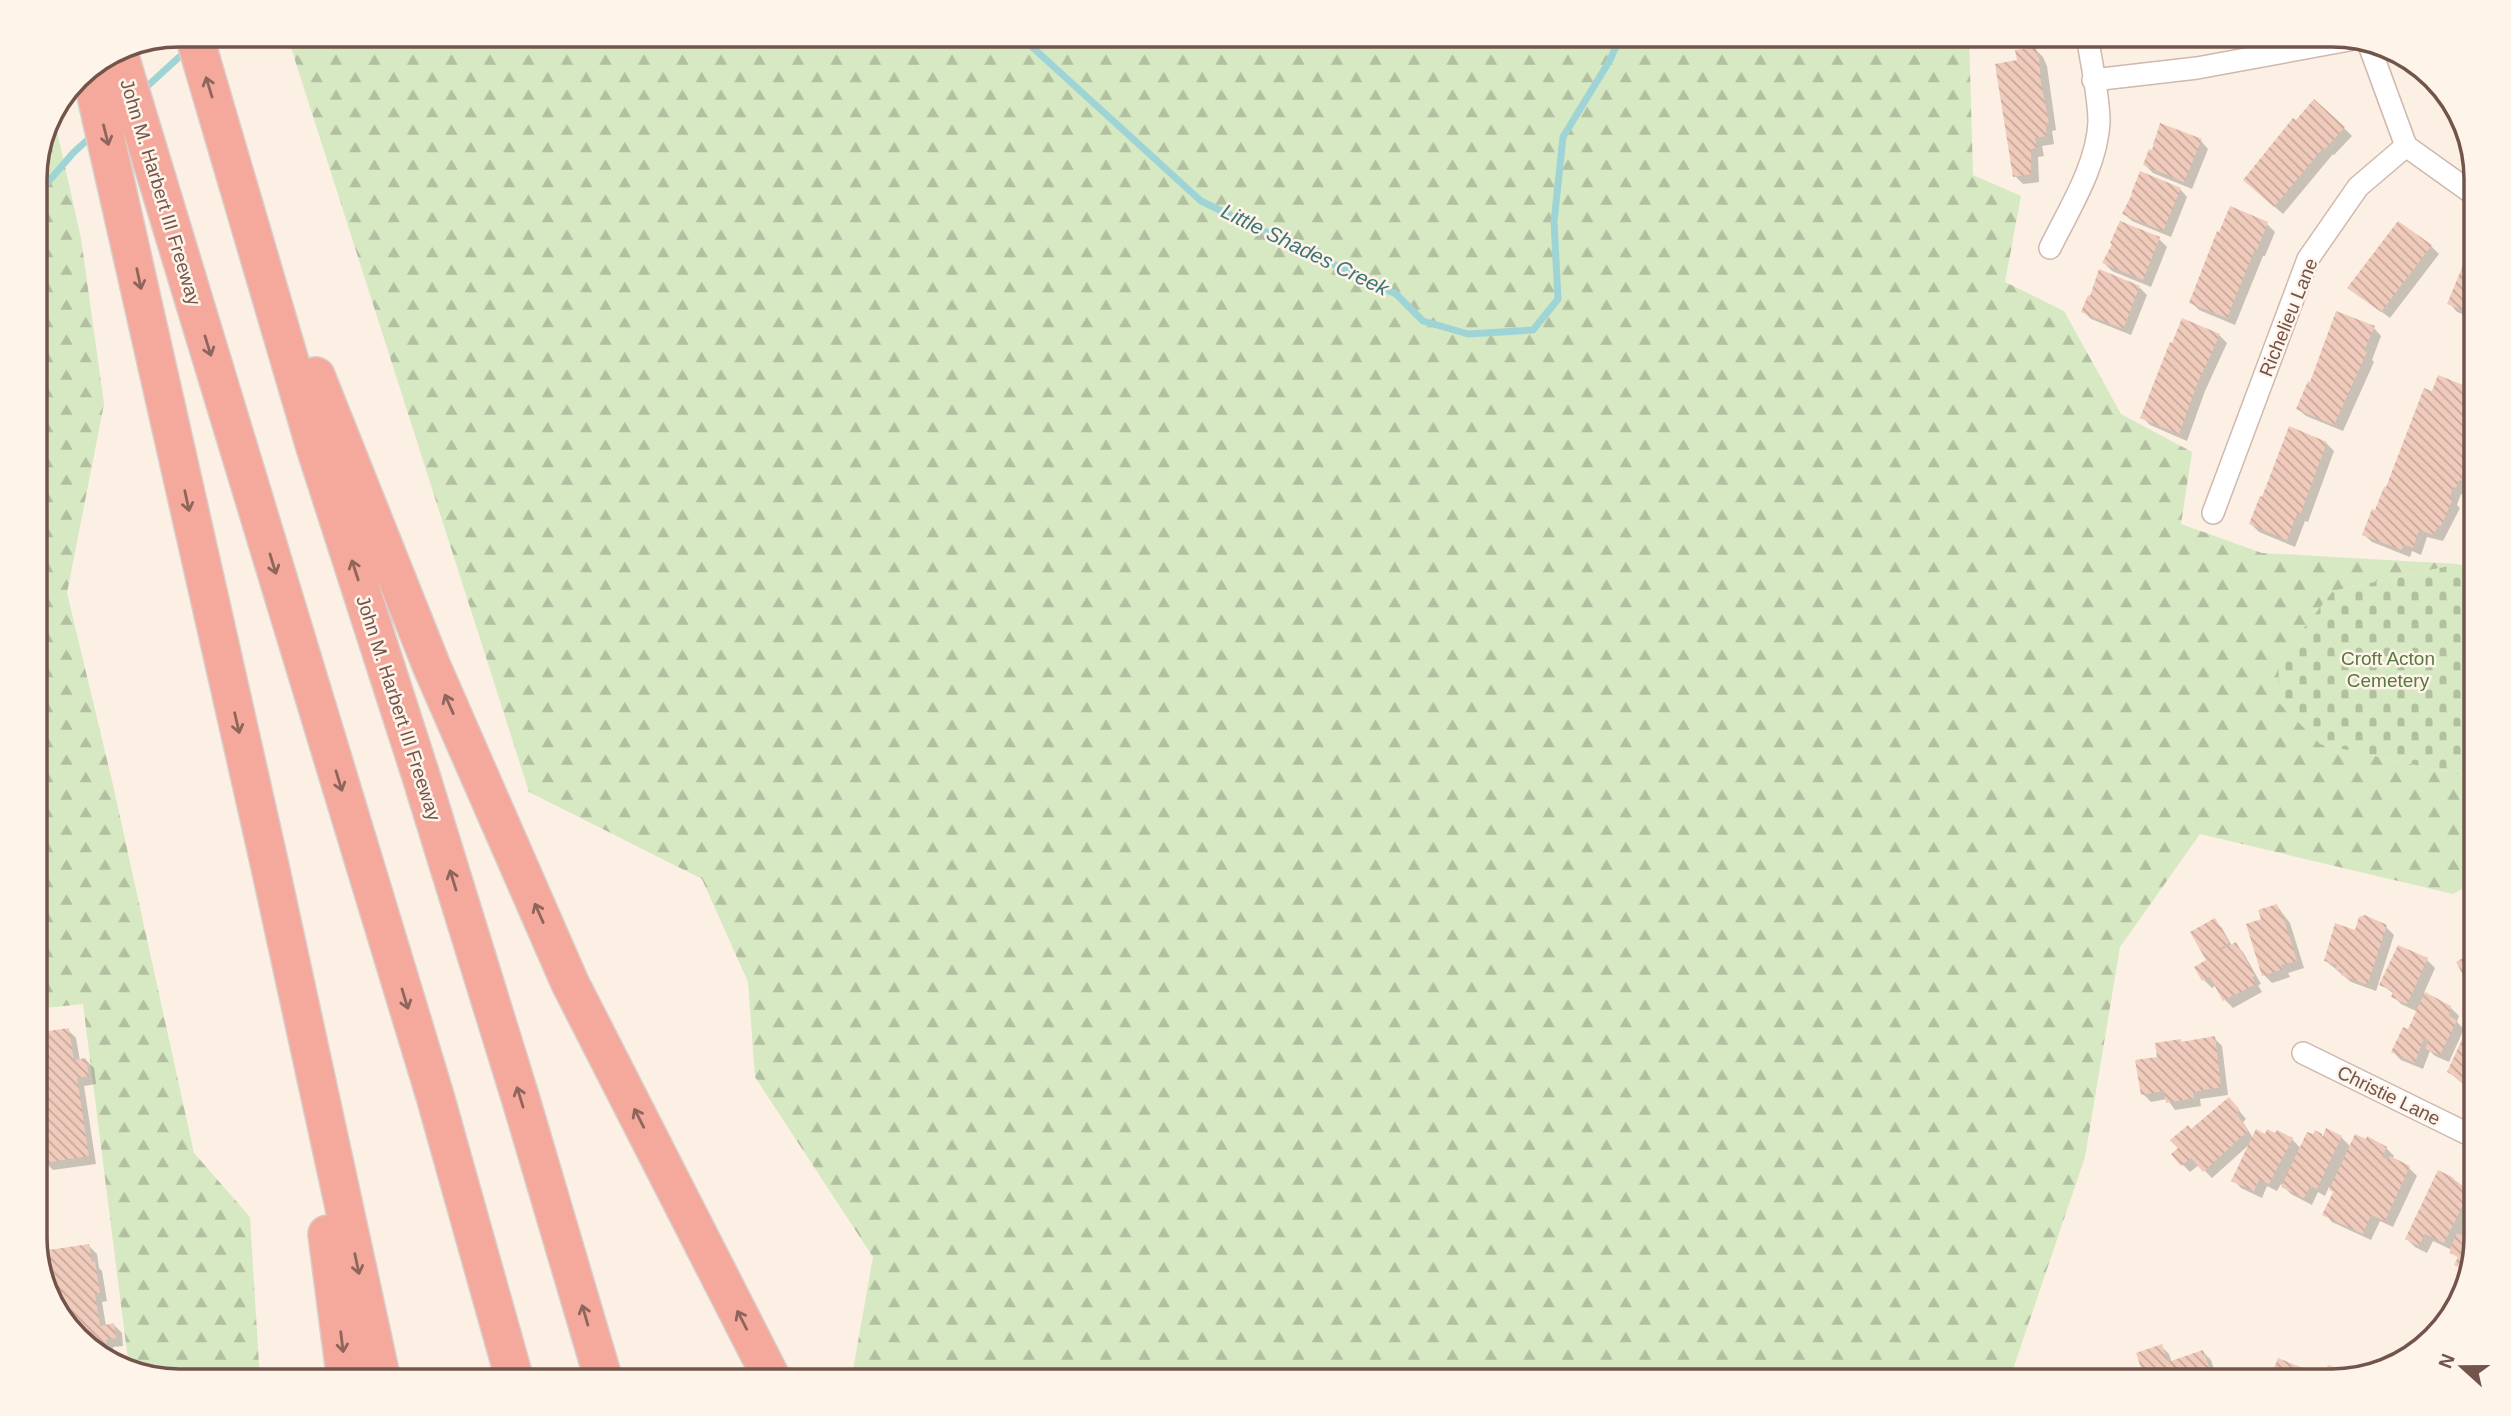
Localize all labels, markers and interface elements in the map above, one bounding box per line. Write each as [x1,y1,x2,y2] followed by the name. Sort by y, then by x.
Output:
[116,76,205,308] street label: John M. Harbert III Freeway
[201,76,214,98] one-way arrow
[100,123,113,146] one-way arrow
[1218,199,1394,301] water label: Little Shades Creek
[2255,255,2322,379] street label: Richelieu Lane
[132,267,146,290] one-way arrow
[202,335,215,357] one-way arrow
[181,489,195,512] one-way arrow
[268,552,281,574] one-way arrow
[347,559,360,581] one-way arrow
[352,593,445,824] street label: John M. Harbert III Freeway
[2341,648,2435,691] park label: Croft Acton Cemetery
[442,694,455,716] one-way arrow
[231,711,244,734] one-way arrow
[334,770,347,792] one-way arrow
[446,869,459,891] one-way arrow
[532,903,545,924] one-way arrow
[400,988,413,1010] one-way arrow
[2334,1061,2444,1129] street label: Christie Lane
[513,1087,526,1109] one-way arrow
[631,1108,645,1129] one-way arrow
[350,1252,364,1275] one-way arrow
[578,1305,591,1327] one-way arrow
[735,1310,749,1331] one-way arrow
[335,1330,348,1353] one-way arrow
[2427,1332,2497,1402] north arrow
[2434,1351,2459,1371] text: N

